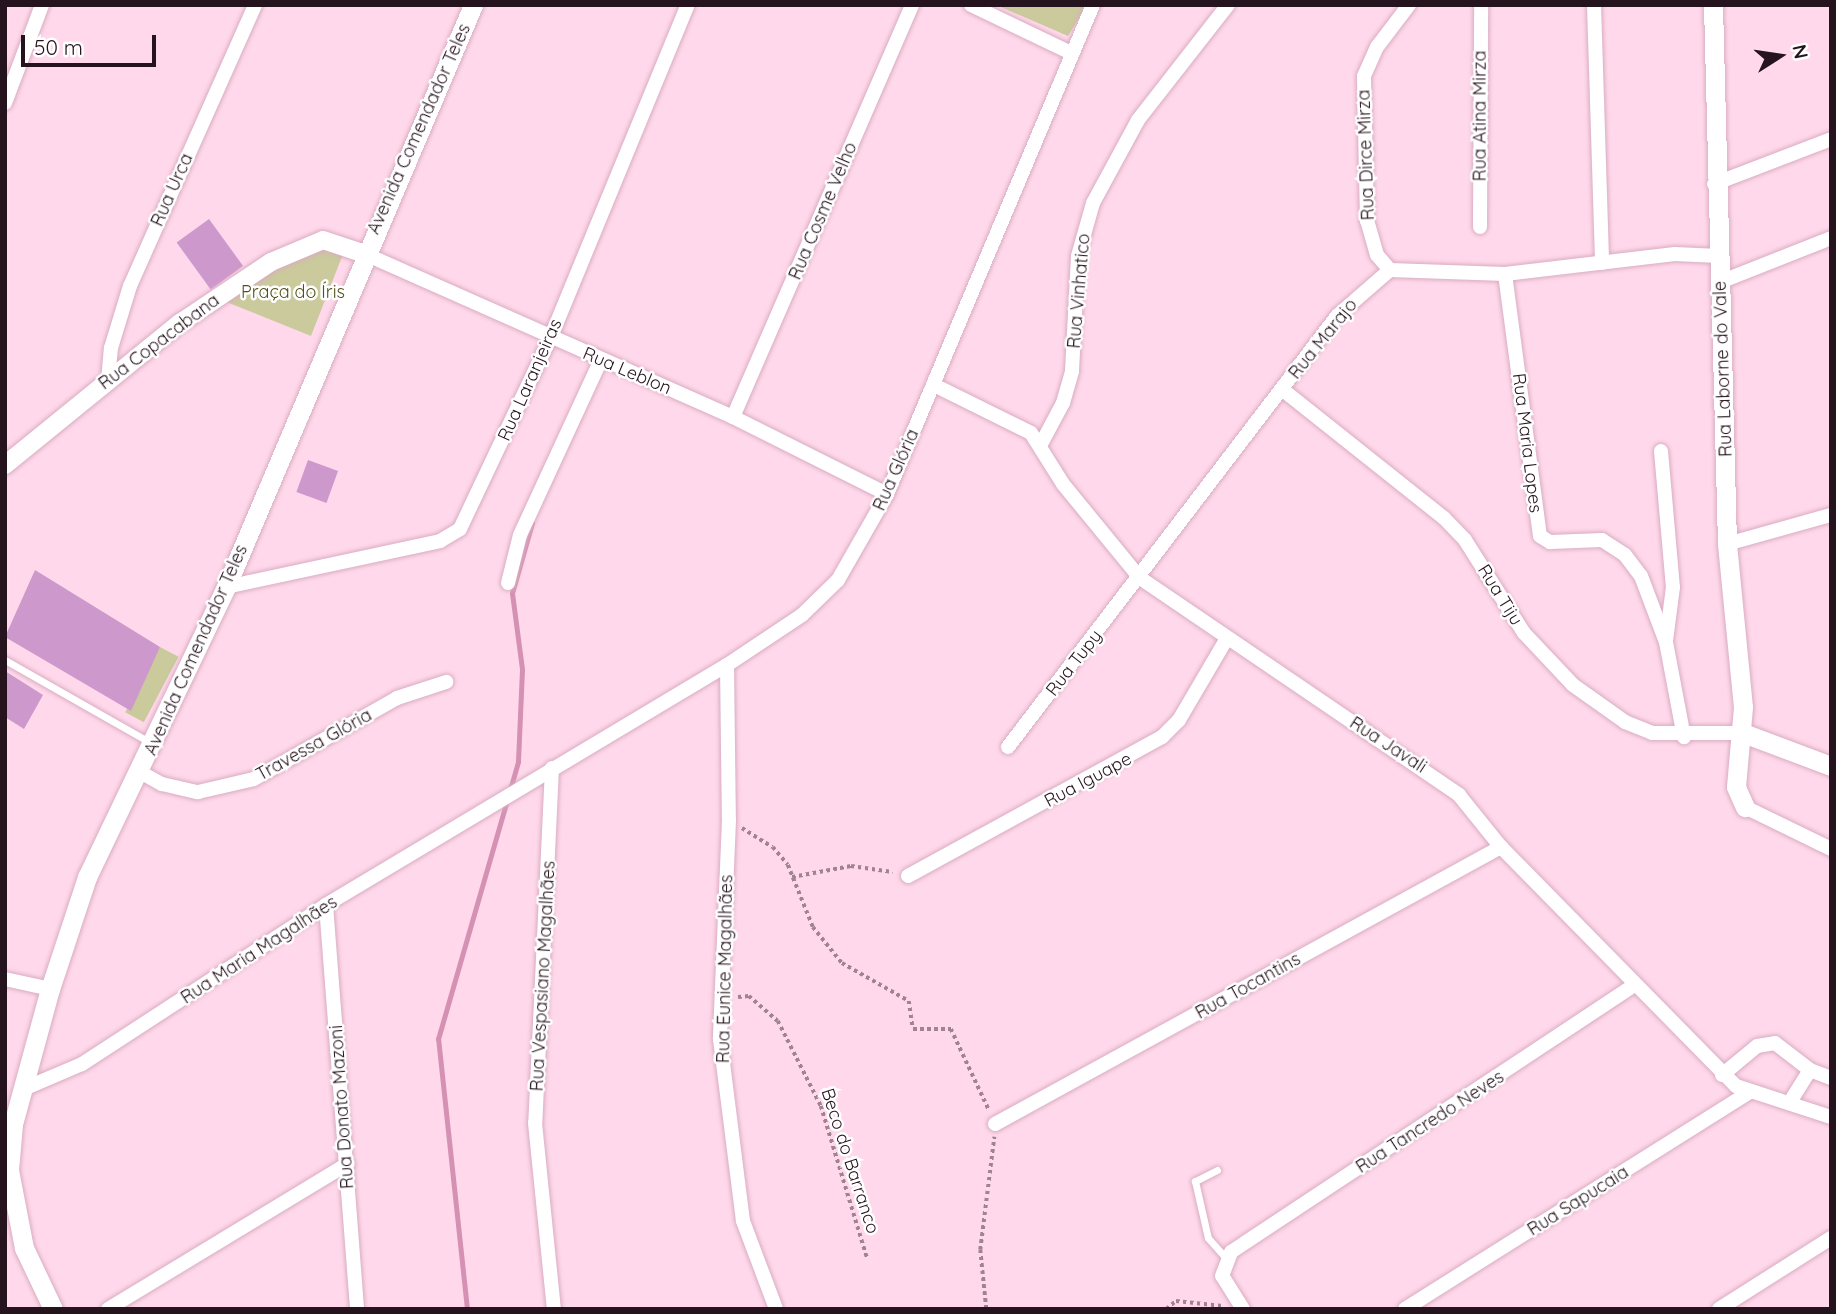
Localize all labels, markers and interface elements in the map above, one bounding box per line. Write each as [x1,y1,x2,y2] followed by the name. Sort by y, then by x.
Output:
[363,20,475,238] street label: Avenida Comendador Teles
[24,21,159,65] scale bar
[1745,21,1815,91] north arrow
[34,34,83,60] text: 50 m
[1787,42,1814,61] text: N
[1469,51,1491,181] street label: Rua Atina Mirza
[1353,89,1379,221] street label: Rua Dirce Mirza
[784,139,862,283] street label: Rua Cosme Velho
[146,150,198,230] street label: Rua Urca
[1063,233,1095,349] street label: Rua Vinhatico
[241,281,345,303] park label: Praça do Íris
[1709,281,1737,457] street label: Rua Laborne do Vale
[94,290,224,394] street label: Rua Copacabana
[1284,294,1362,384] street label: Rua Marajo
[493,316,567,444] street label: Rua Laranjeiras
[580,343,674,399] street label: Rua Leblon
[1508,372,1546,514] street label: Rua Maria Lopes
[868,426,924,514] street label: Rua Glória
[140,541,252,759] street label: Avenida Comendador Teles
[1473,561,1527,629] street label: Rua Tiju
[1041,626,1107,700] street label: Rua Tupy
[252,704,376,786] street label: Travessa Glória
[1346,712,1430,778] street label: Rua Javali
[1041,748,1135,812] street label: Rua Iguape
[526,860,560,1092] street label: Rua Vespasiano Magalhães
[713,875,737,1063] street label: Rua Eunice Magalhães
[177,891,341,1009] street label: Rua Maria Magalhães
[1192,948,1304,1024] street label: Rua Tocantins
[325,1024,359,1190] street label: Rua Donato Mazoni
[1352,1066,1508,1178] street label: Rua Tancredo Neves
[816,1086,884,1236] street label: Beco do Barranco
[1523,1161,1633,1241] street label: Rua Sapucaia

